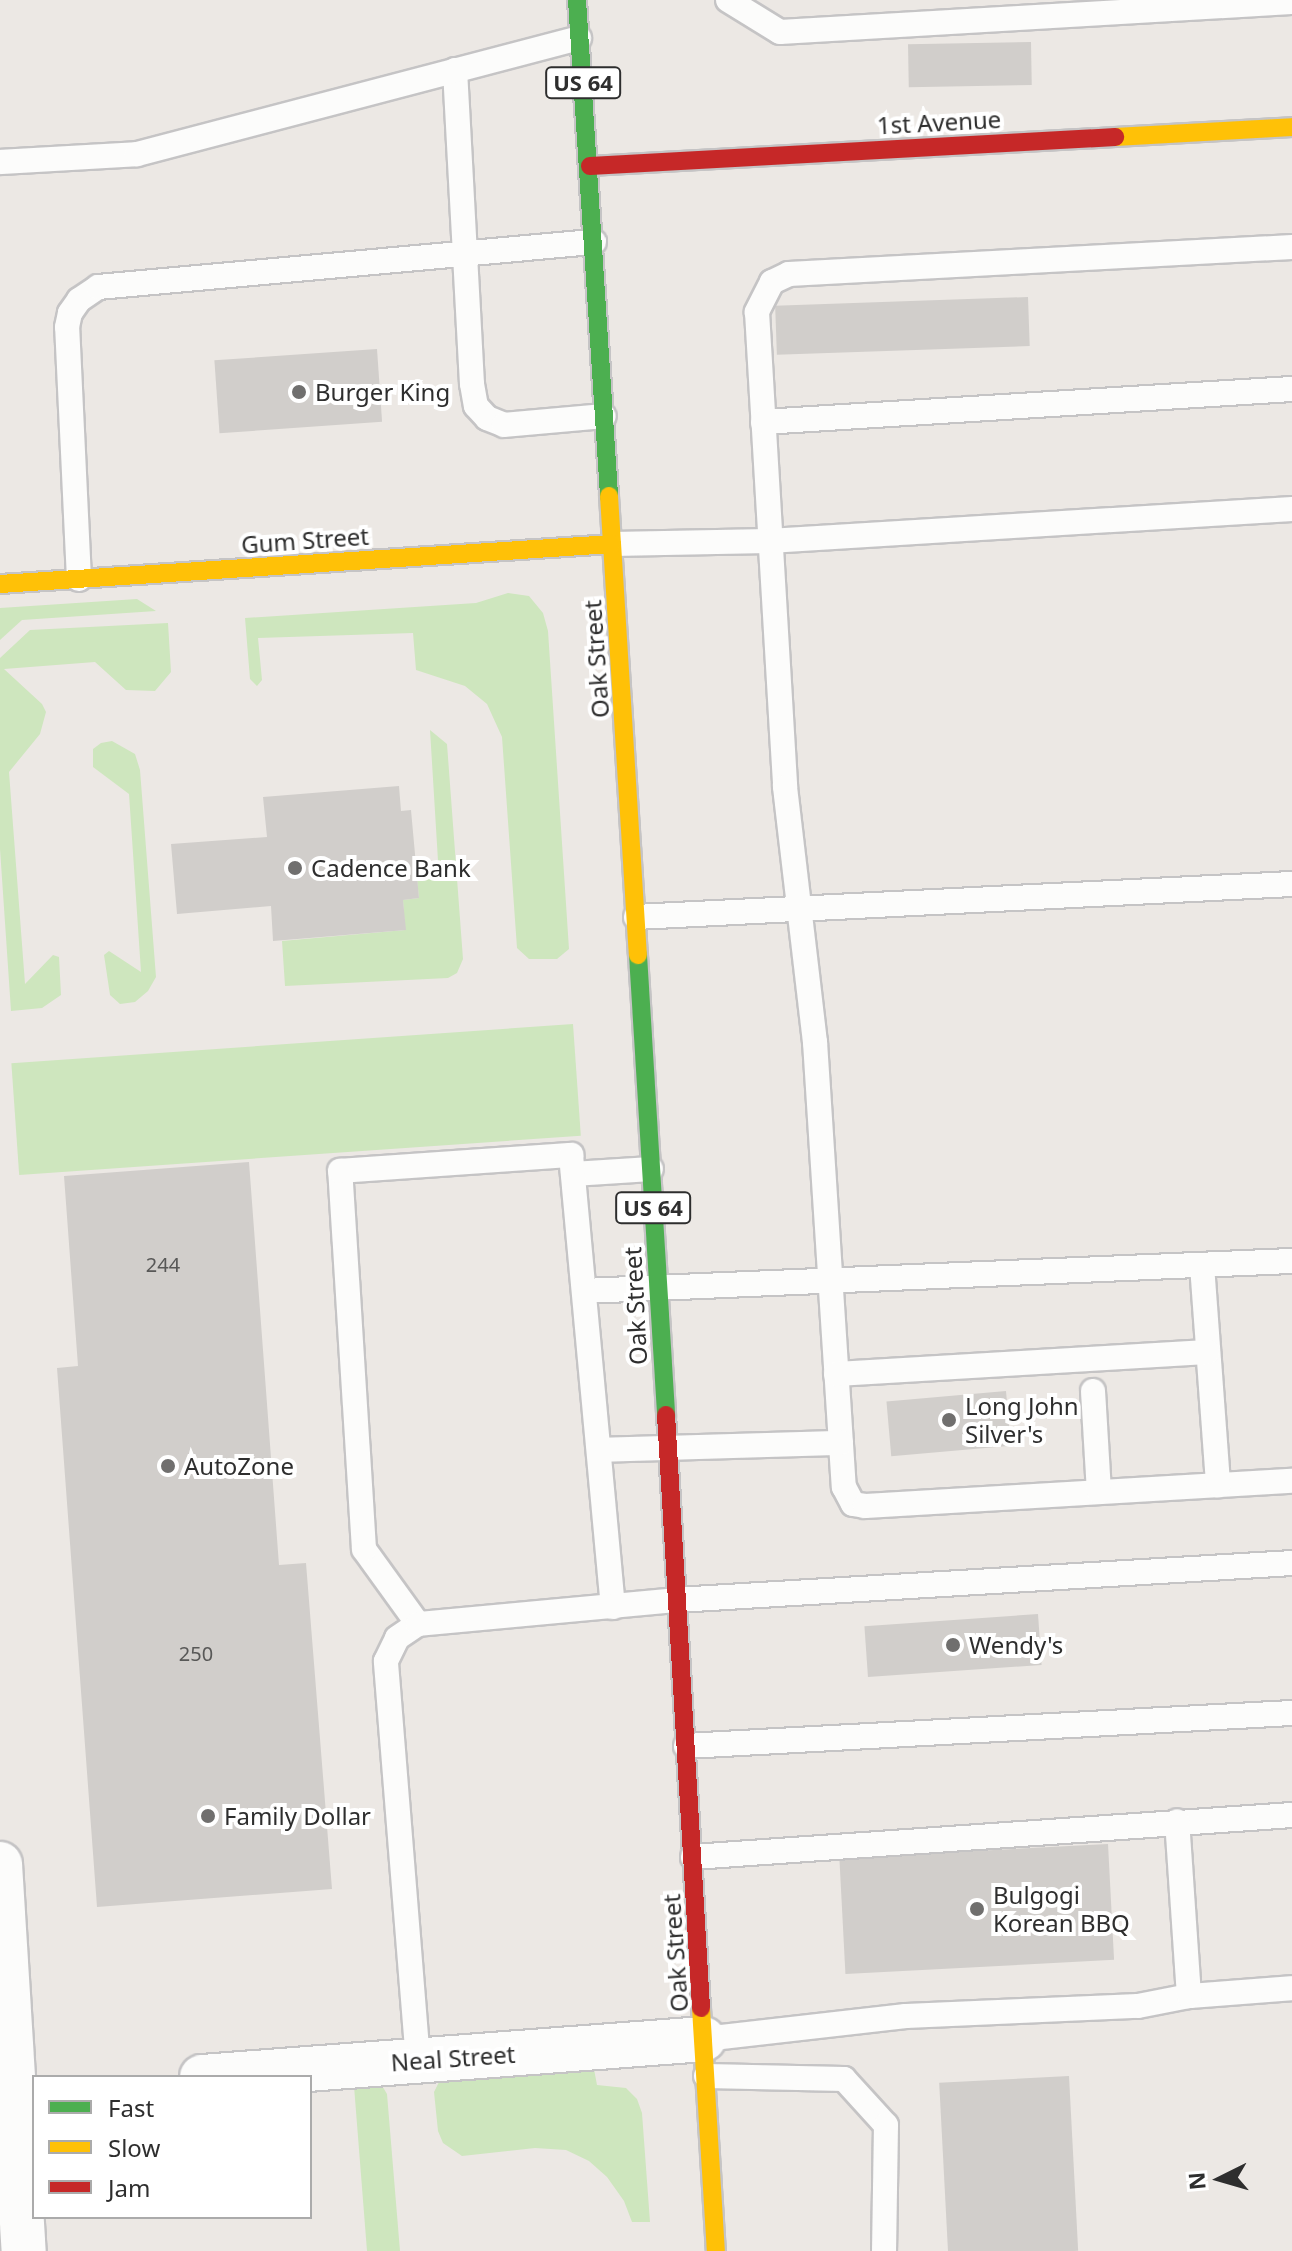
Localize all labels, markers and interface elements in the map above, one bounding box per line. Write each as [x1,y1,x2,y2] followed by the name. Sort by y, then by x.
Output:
[545,65,621,101] road number: US 64
[876,104,1002,140] street label: 1st Avenue
[315,378,450,406] place label: Burger King
[290,383,308,401] marker: Burger King
[240,521,370,559] street label: Gum Street
[578,599,614,719] street label: Oak Street
[311,854,471,882] place label: Cadence Bank
[286,859,304,877] marker: Cadence Bank
[615,1190,691,1226] road number: US 64
[618,1246,652,1366] street label: Oak Street
[146,1252,180,1276] house number: 244
[965,1392,1079,1448] place label: Long John Silver's
[940,1411,958,1429] marker: Long John Silver's
[184,1452,294,1480] place label: AutoZone
[159,1457,177,1475] marker: AutoZone
[969,1631,1063,1659] place label: Wendy's
[944,1636,962,1654] marker: Wendy's
[179,1641,213,1665] house number: 250
[224,1802,371,1830] place label: Family Dollar
[199,1807,217,1825] marker: Family Dollar
[993,1881,1130,1937] place label: Bulgogi Korean BBQ
[657,1893,693,2013] street label: Oak Street
[968,1900,986,1918] marker: Bulgogi Korean BBQ
[390,2039,516,2077] street label: Neal Street
[32,2075,312,2219] legend
[108,2091,154,2124] text: Fast
[108,2131,160,2164] text: Slow
[1180,2139,1260,2219] north arrow
[108,2171,150,2204] text: Jam
[1180,2171,1212,2191] text: N

